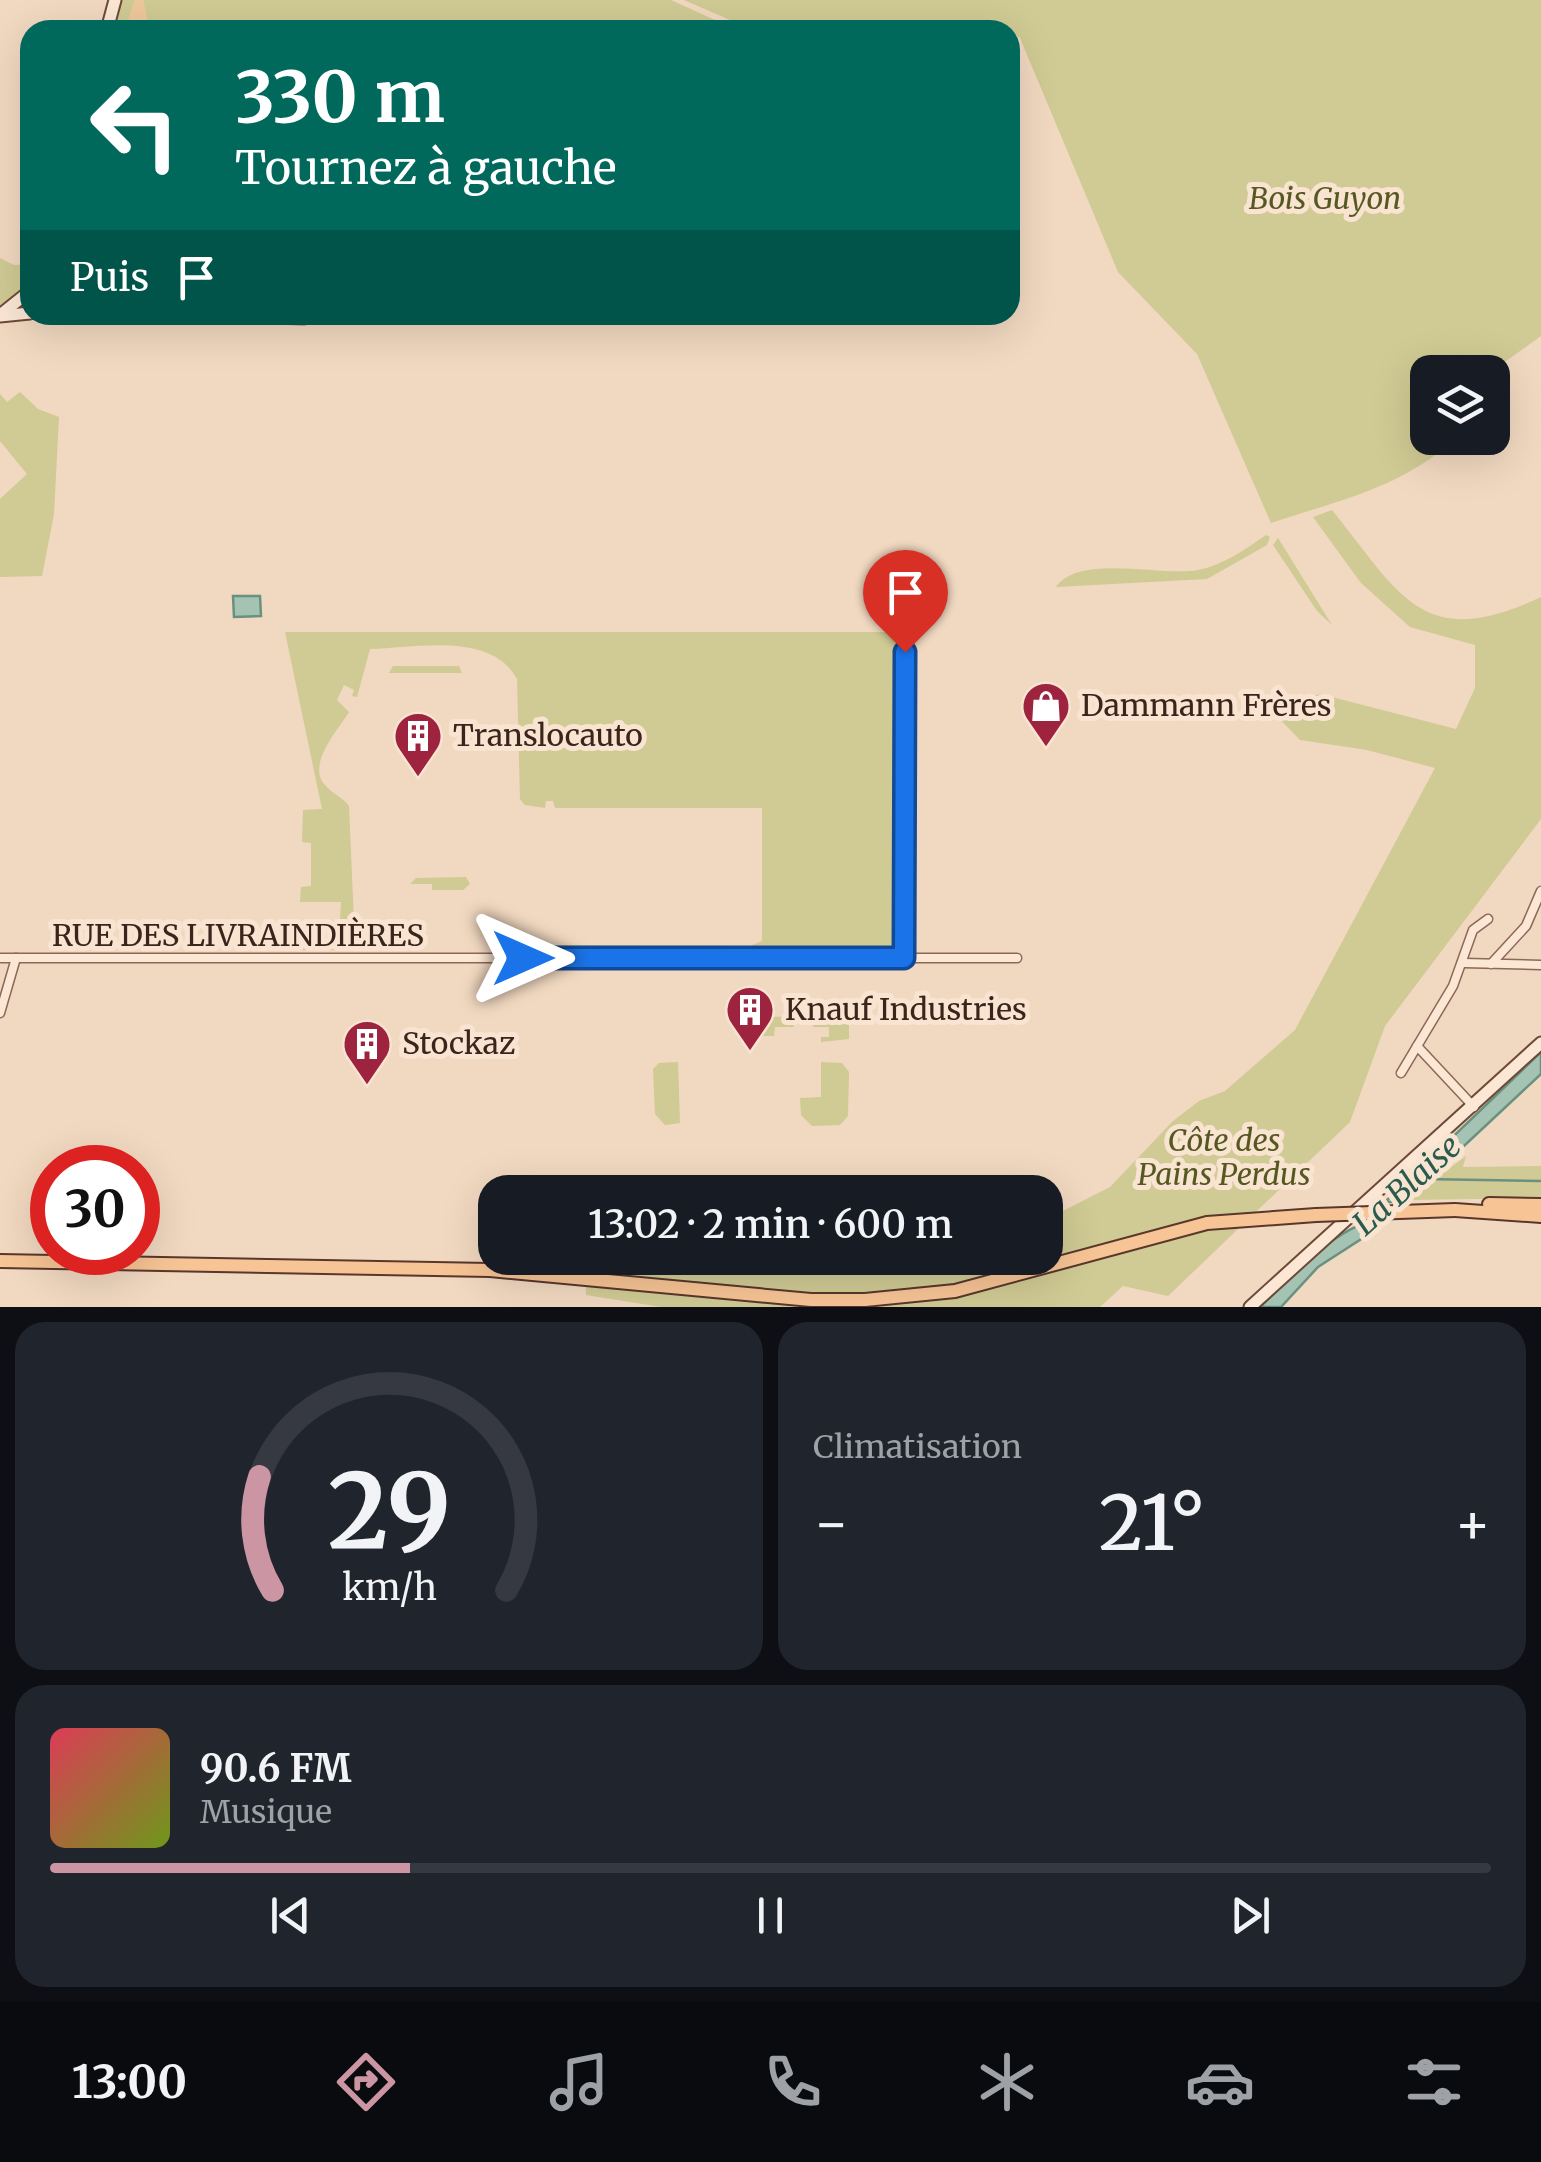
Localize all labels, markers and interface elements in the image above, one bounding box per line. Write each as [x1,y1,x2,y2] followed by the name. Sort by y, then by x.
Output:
[235,53,445,141] text: 330 m
[70,60,200,190] icon: left
[235,140,617,196] text: Tournez à gauche
[1249,179,1401,217] park label: Bois Guyon
[169,250,224,305] icon: arrive
[70,254,149,301] text: Puis
[1410,355,1510,455] map controls
[1410,355,1510,455] button: layers
[863,550,948,653] pin
[878,565,933,620] icon: arrive
[1020,680,1072,748] shop icon: Dammann Frères
[1081,686,1332,724] place label: Dammann Frères
[392,710,444,778] building icon: Translocauto
[453,716,643,754] place label: Translocauto
[471,906,575,1010] position arrow
[52,916,424,954] street label: RUE DES LIVRAINDIÈRES
[724,984,776,1052] building icon: Knauf Industries
[785,990,1027,1028] place label: Knauf Industries
[341,1018,393,1086] building icon: Stockaz
[402,1024,515,1062] place label: Stockaz
[1138,1121,1310,1193] park label: Côte des Pains Perdus
[1345,1126,1469,1244] water label: La Blaise
[30,1145,160,1275] speed limit sign: 30
[588,1201,953,1248] text: 13:02 · 2 min · 600 m
[813,1427,1022,1467] text: Climatisation
[327,1446,451,1576] text: 29
[1099,1476,1205,1570] text: 21°
[813,1489,850,1558] text: −
[1454,1489,1491,1558] text: +
[342,1565,436,1610] text: km/h
[200,1745,351,1792] text: 90.6 FM
[200,1792,332,1832] text: Musique
[263,1888,318,1943] icon: previous
[743,1888,798,1943] icon: pause
[1223,1888,1278,1943] icon: next
[331,2047,401,2117] icon: directions
[544,2047,614,2117] icon: music
[758,2047,828,2117] icon: phone
[972,2047,1042,2117] icon: climate
[1185,2047,1255,2117] icon: car
[1399,2047,1469,2117] icon: filters
[72,2054,187,2110] text: 13:00

